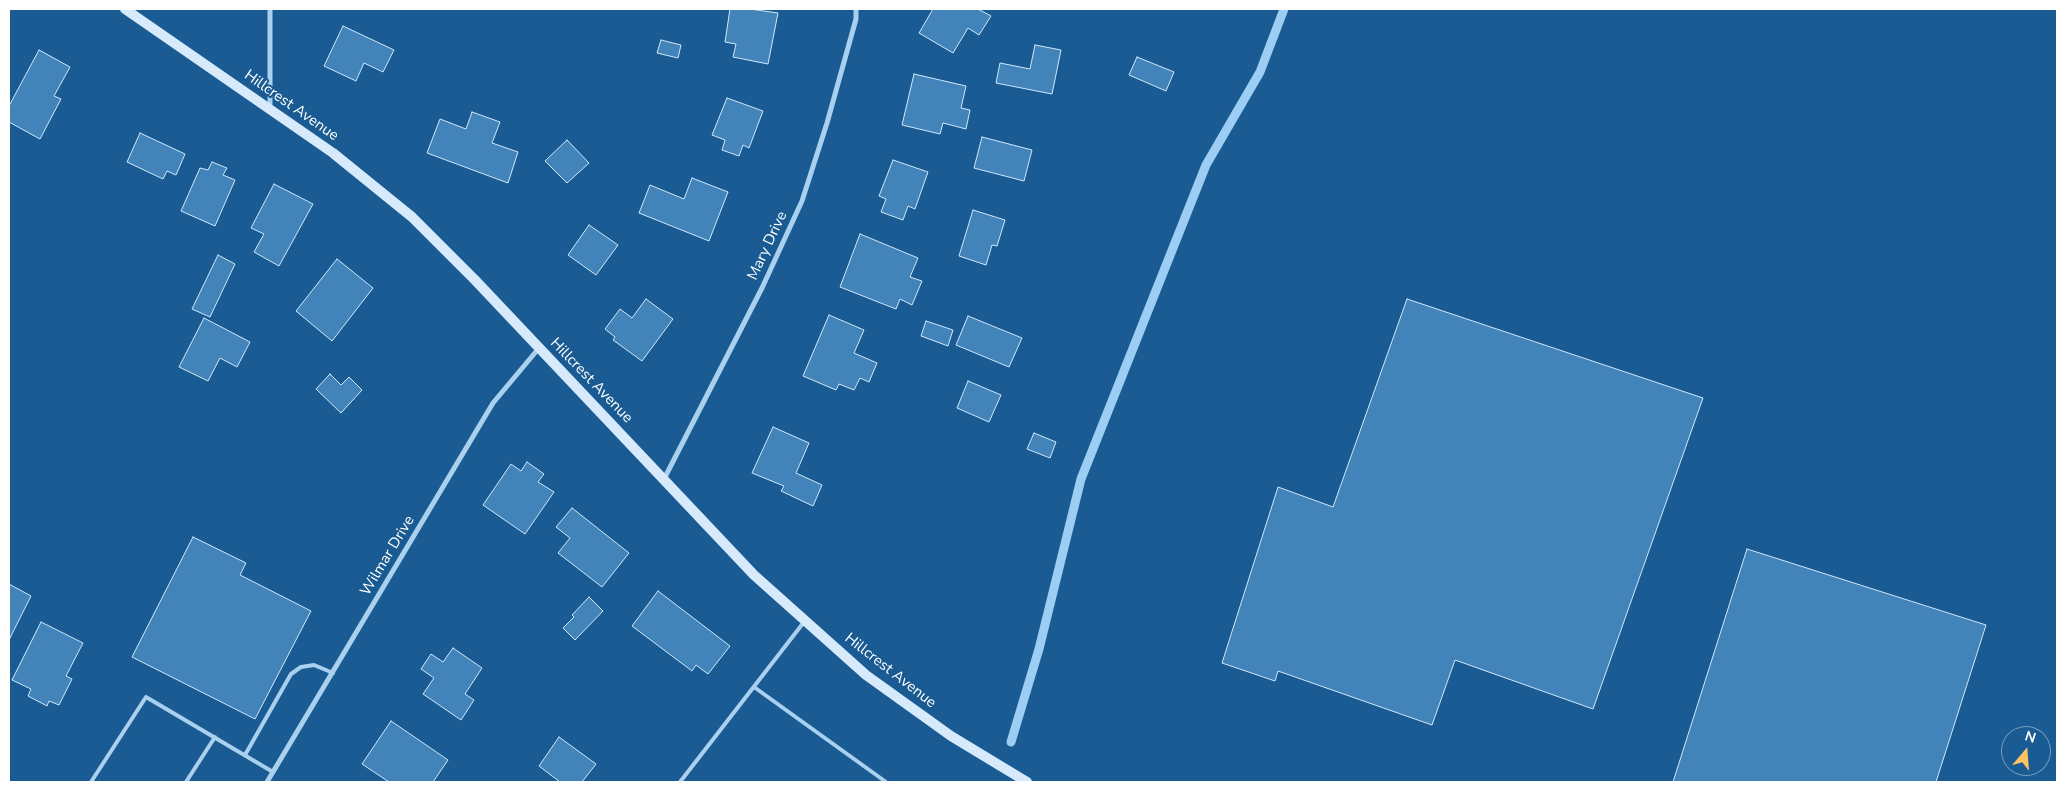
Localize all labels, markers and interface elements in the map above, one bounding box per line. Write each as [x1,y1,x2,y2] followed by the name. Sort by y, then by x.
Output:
[240,67,342,145] street label: Hillcrest Avenue
[744,209,792,283] street label: Mary Drive
[546,335,636,427] street label: Hillcrest Avenue
[357,513,419,599] street label: Wilmar Drive
[841,630,939,712] street label: Hillcrest Avenue
[2001,726,2051,776] north arrow
[2023,727,2038,748] text: N

